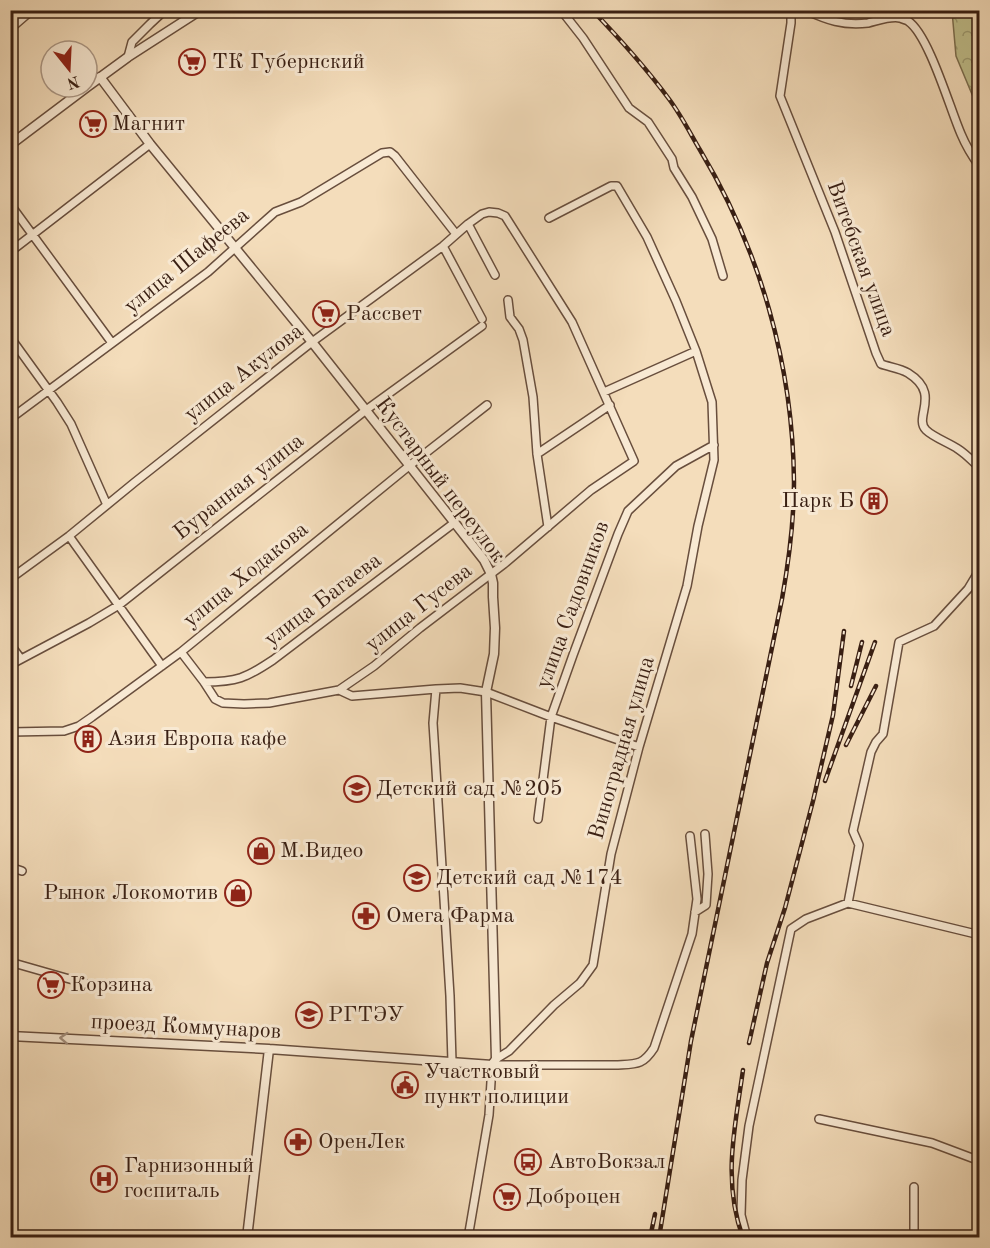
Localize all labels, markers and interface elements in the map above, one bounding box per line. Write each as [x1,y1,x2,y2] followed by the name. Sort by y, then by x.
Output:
[39,39,99,99] north arrow
[177,47,207,77] supermarket icon: ТК Губернский
[212,51,365,73] place label: ТК Губернский
[64,72,81,91] text: N
[78,109,108,139] supermarket icon: Магнит
[112,113,185,135] place label: Магнит
[823,178,899,340] street label: Витебская улица
[120,204,254,318] street label: улица Шафеева
[311,299,341,329] supermarket icon: Рассвет
[346,303,422,325] place label: Рассвет
[180,320,308,426] street label: улица Акулова
[371,393,509,567] street label: Кустарный переулок
[170,430,308,544] street label: Буранная улица
[859,486,889,516] building icon: Парк Б
[782,490,854,512] place label: Парк Б
[179,518,313,632] street label: улица Ходакова
[532,518,614,692] street label: улица Садовников
[260,549,386,651] street label: улица Багаева
[362,560,476,656] street label: улица Гусева
[585,654,659,842] street label: Виноградная улица
[73,724,103,754] building icon: Азия Европа кафе
[107,728,287,750] place label: Азия Европа кафе
[342,774,372,804] school or university icon: Детский сад №205
[376,778,562,800] place label: Детский сад №205
[246,836,276,866] shop icon: М.Видео
[280,840,363,862] place label: М.Видео
[402,863,432,893] school or university icon: Детский сад №174
[436,867,622,889] place label: Детский сад №174
[223,878,253,908] shop icon: Рынок Локомотив
[43,882,218,904] place label: Рынок Локомотив
[351,901,381,931] pharmacy icon: Омега Фарма
[386,905,515,927] place label: Омега Фарма
[36,970,66,1000] supermarket icon: Корзина
[70,974,153,996] place label: Корзина
[294,1000,324,1030] school or university icon: РГТЭУ
[328,1004,404,1026] place label: РГТЭУ
[90,1011,282,1043] street label: проезд Коммунаров
[60,1032,69,1045] one-way arrow
[424,1061,569,1108] place label: Участковый пункт полиции
[390,1070,420,1100] public building icon: Участковый пункт полиции
[283,1127,313,1157] pharmacy icon: ОренЛек
[318,1131,405,1153] place label: ОренЛек
[513,1147,543,1177] bus stop icon: АвтоВокзал
[548,1151,665,1173] place label: АвтоВокзал
[124,1155,254,1202] place label: Гарнизонный госпиталь
[89,1164,119,1194] hospital icon: Гарнизонный госпиталь
[492,1182,522,1212] supermarket icon: Доброцен
[526,1186,621,1208] place label: Доброцен

